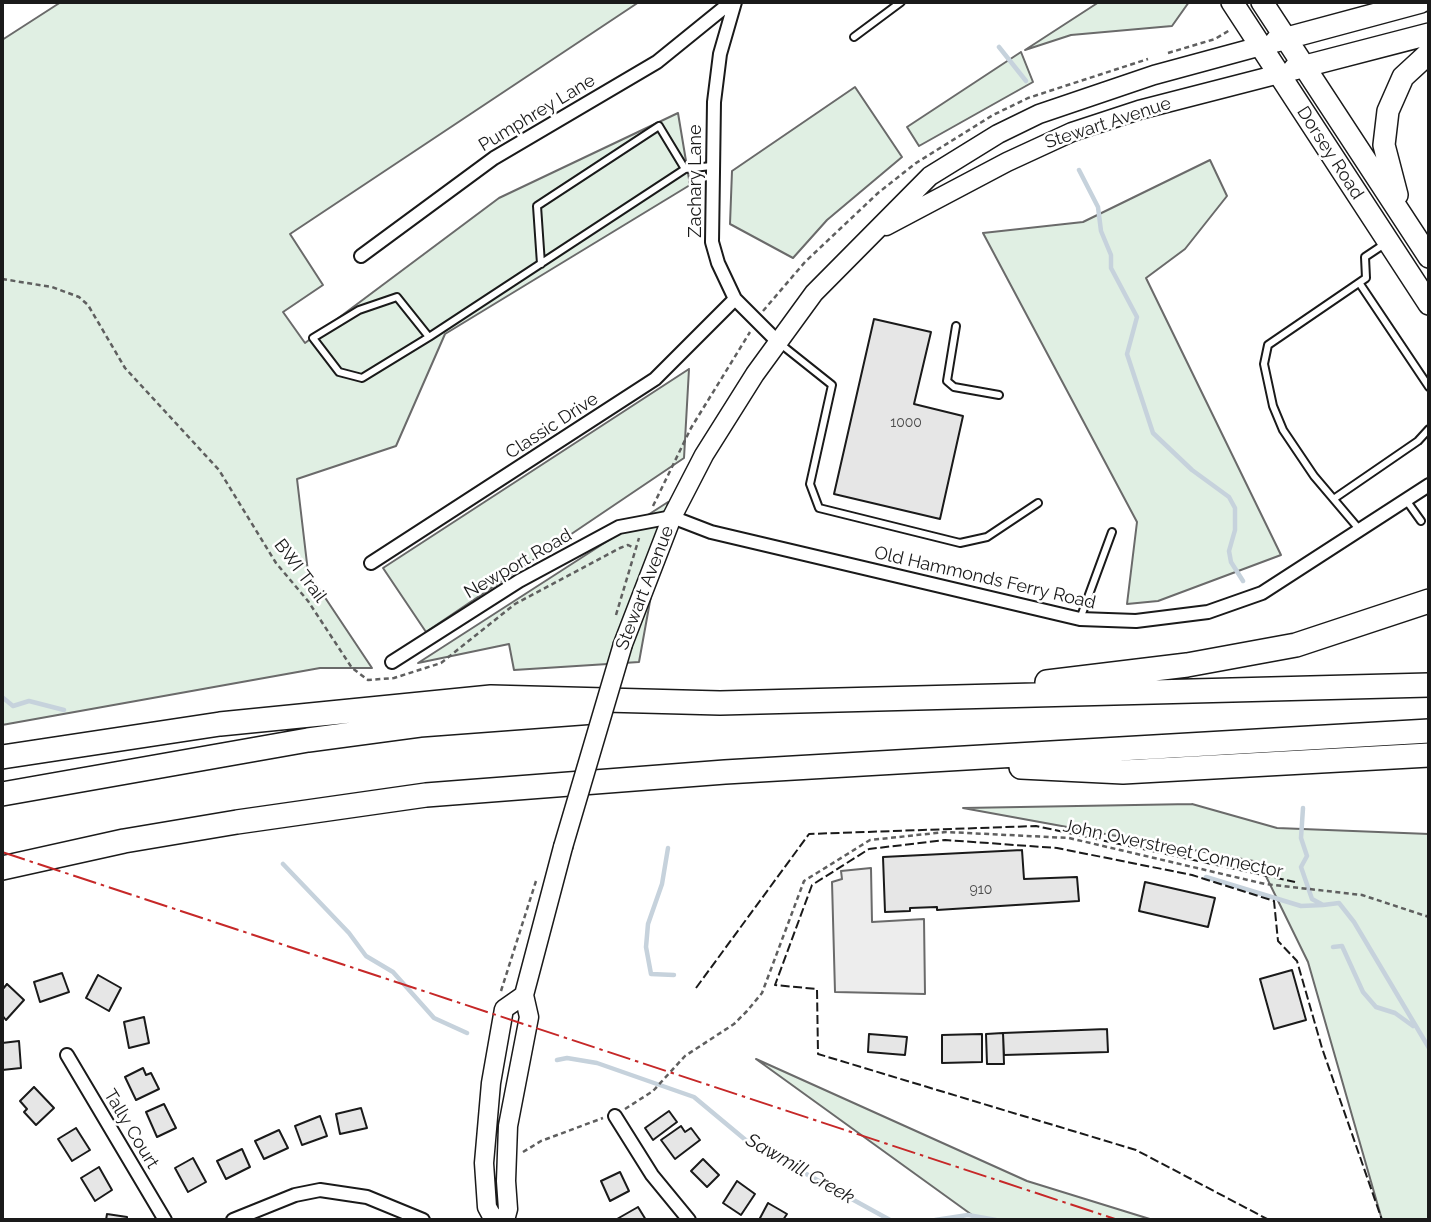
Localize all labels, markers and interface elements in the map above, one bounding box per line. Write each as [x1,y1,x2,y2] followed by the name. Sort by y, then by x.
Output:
[475,70,599,156] street label: Pumphrey Lane
[1042,92,1174,154] street label: Stewart Avenue
[1292,102,1368,204] street label: Dorsey Road
[685,124,707,238] street label: Zachary Lane
[502,388,602,464] street label: Classic Drive
[890,415,922,431] house number: 1000
[611,523,679,653] street label: Stewart Avenue
[460,524,576,604] street label: Newport Road
[269,535,331,607] street label: BWI Trail
[872,542,1098,614] street label: Old Hammonds Ferry Road
[1061,815,1285,883] street label: John Overstreet Connector
[970,882,992,898] house number: 910
[99,1085,163,1173] street label: Tally Court
[742,1129,858,1209] water label: Sawmill Creek

